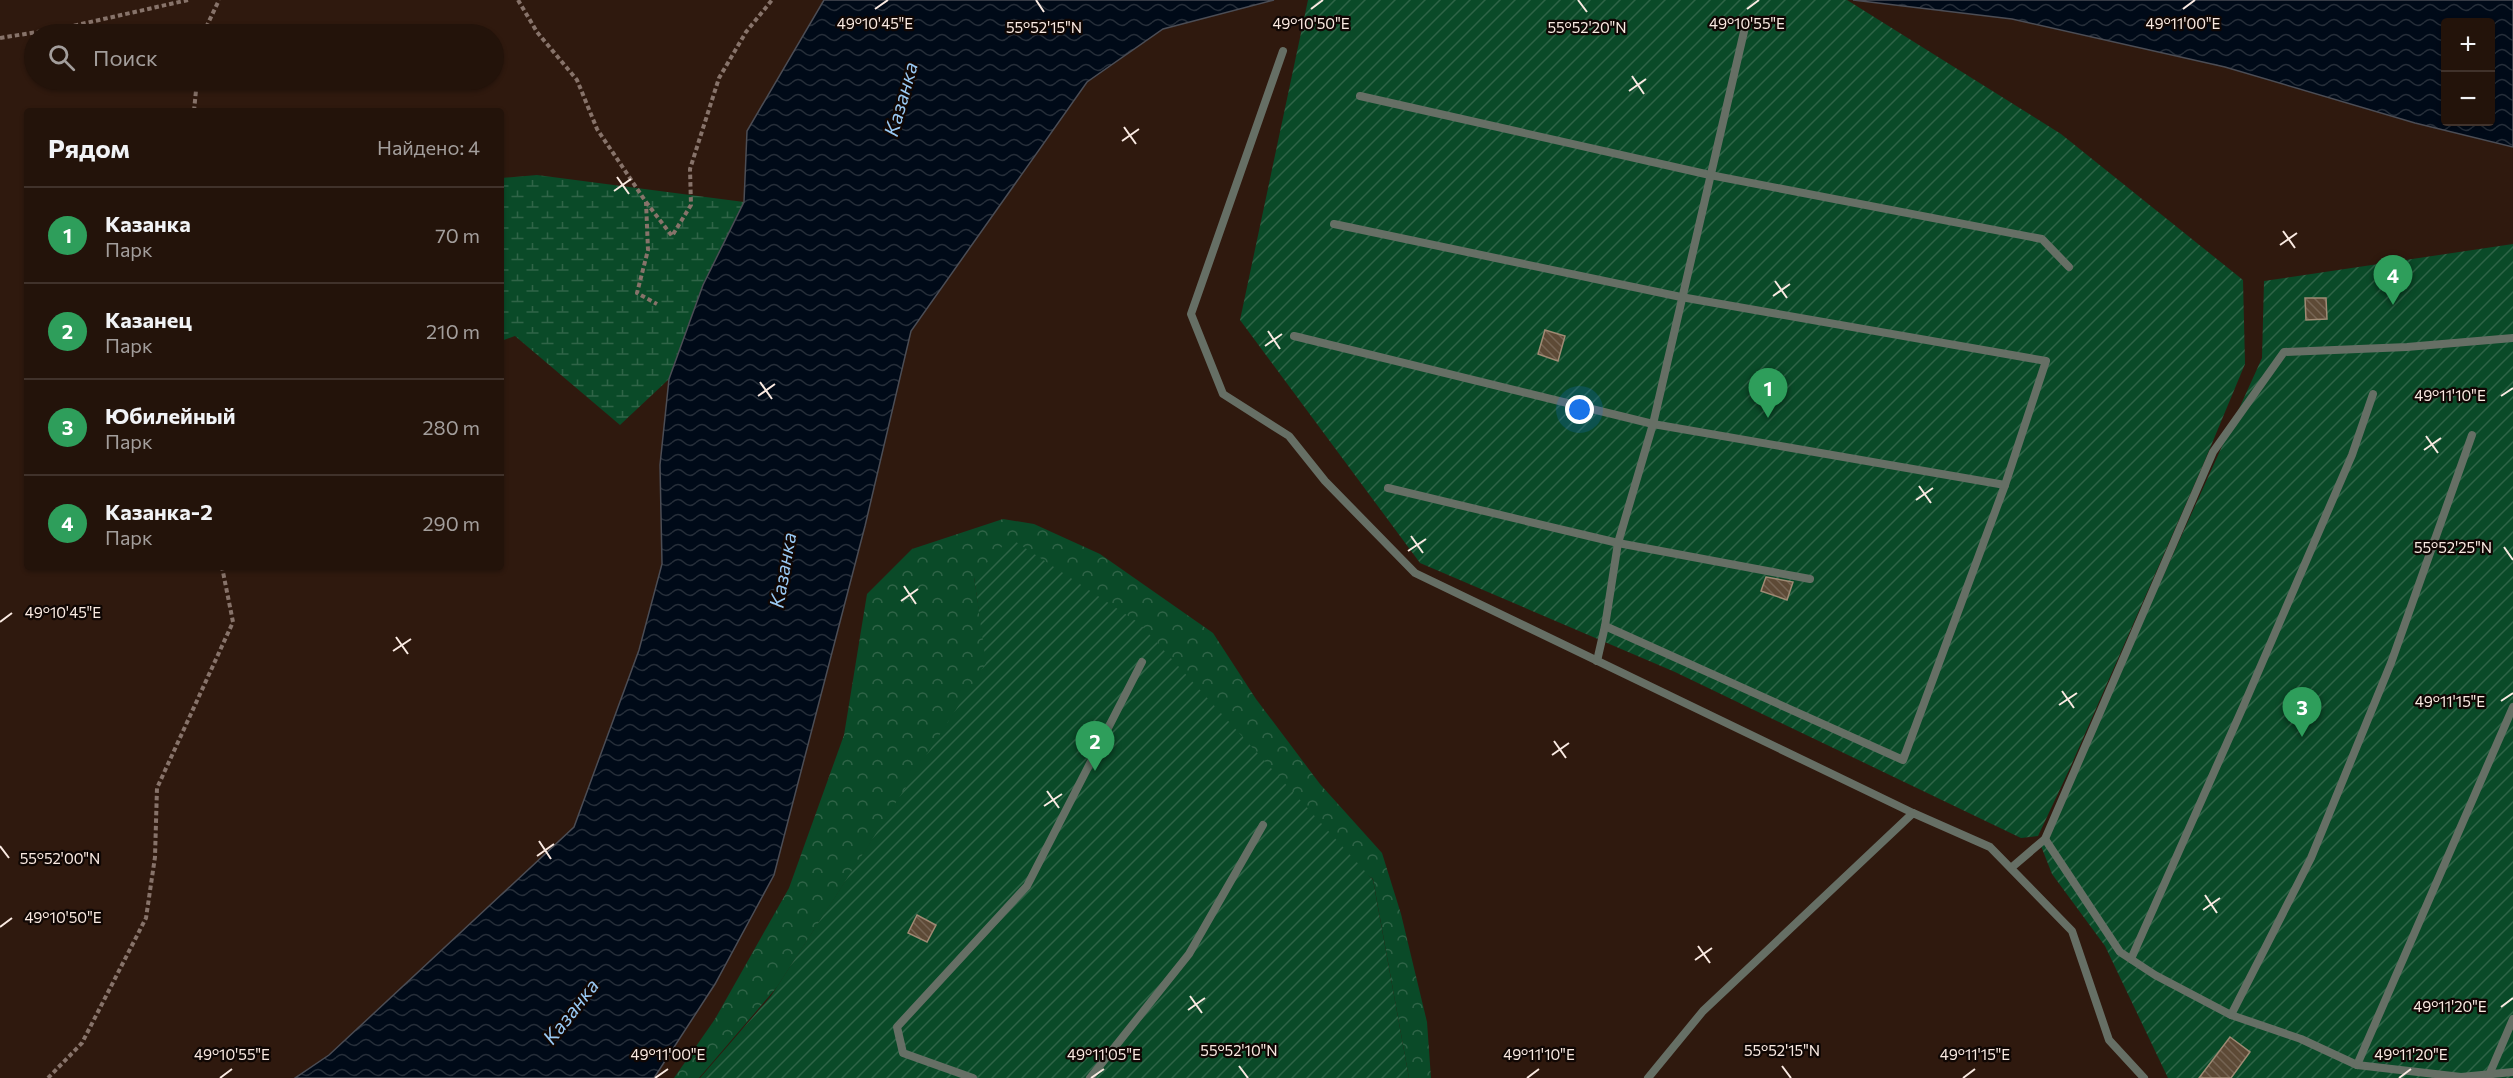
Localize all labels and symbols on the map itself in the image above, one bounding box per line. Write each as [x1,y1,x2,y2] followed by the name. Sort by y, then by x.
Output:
[837,14,913,32] text: 49°10'45"E
[1272,14,1350,32] text: 49°10'50"E
[1709,14,1785,32] text: 49°10'55"E
[2145,14,2221,32] text: 49°11'00"E
[1006,18,1082,36] text: 55°52'15"N
[1547,18,1627,36] text: 55°52'20"N
[878,59,922,139] water label: Казанка
[2374,256,2412,305] pin: 4
[1748,368,1788,418] pin: 1
[2414,386,2486,404] text: 49°11'10"E
[1565,395,1594,424] your location
[764,530,800,610] water label: Казанка
[2414,538,2492,556] text: 55°52'25"N
[25,603,101,621] text: 49°10'45"E
[2282,688,2322,737] pin: 3
[2415,692,2485,710] text: 49°11'15"E
[1076,722,1114,771] pin: 2
[20,849,100,867] text: 55°52'00"N
[24,908,102,926] text: 49°10'50"E
[537,974,603,1048] water label: Казанка
[2413,997,2487,1015] text: 49°11'20"E
[1200,1041,1278,1059] text: 55°52'10"N
[1744,1041,1820,1059] text: 55°52'15"N
[194,1045,270,1063] text: 49°10'55"E
[630,1045,706,1063] text: 49°11'00"E
[1067,1045,1141,1063] text: 49°11'05"E
[1503,1045,1575,1063] text: 49°11'10"E
[1940,1045,2010,1063] text: 49°11'15"E
[2374,1045,2448,1063] text: 49°11'20"E

